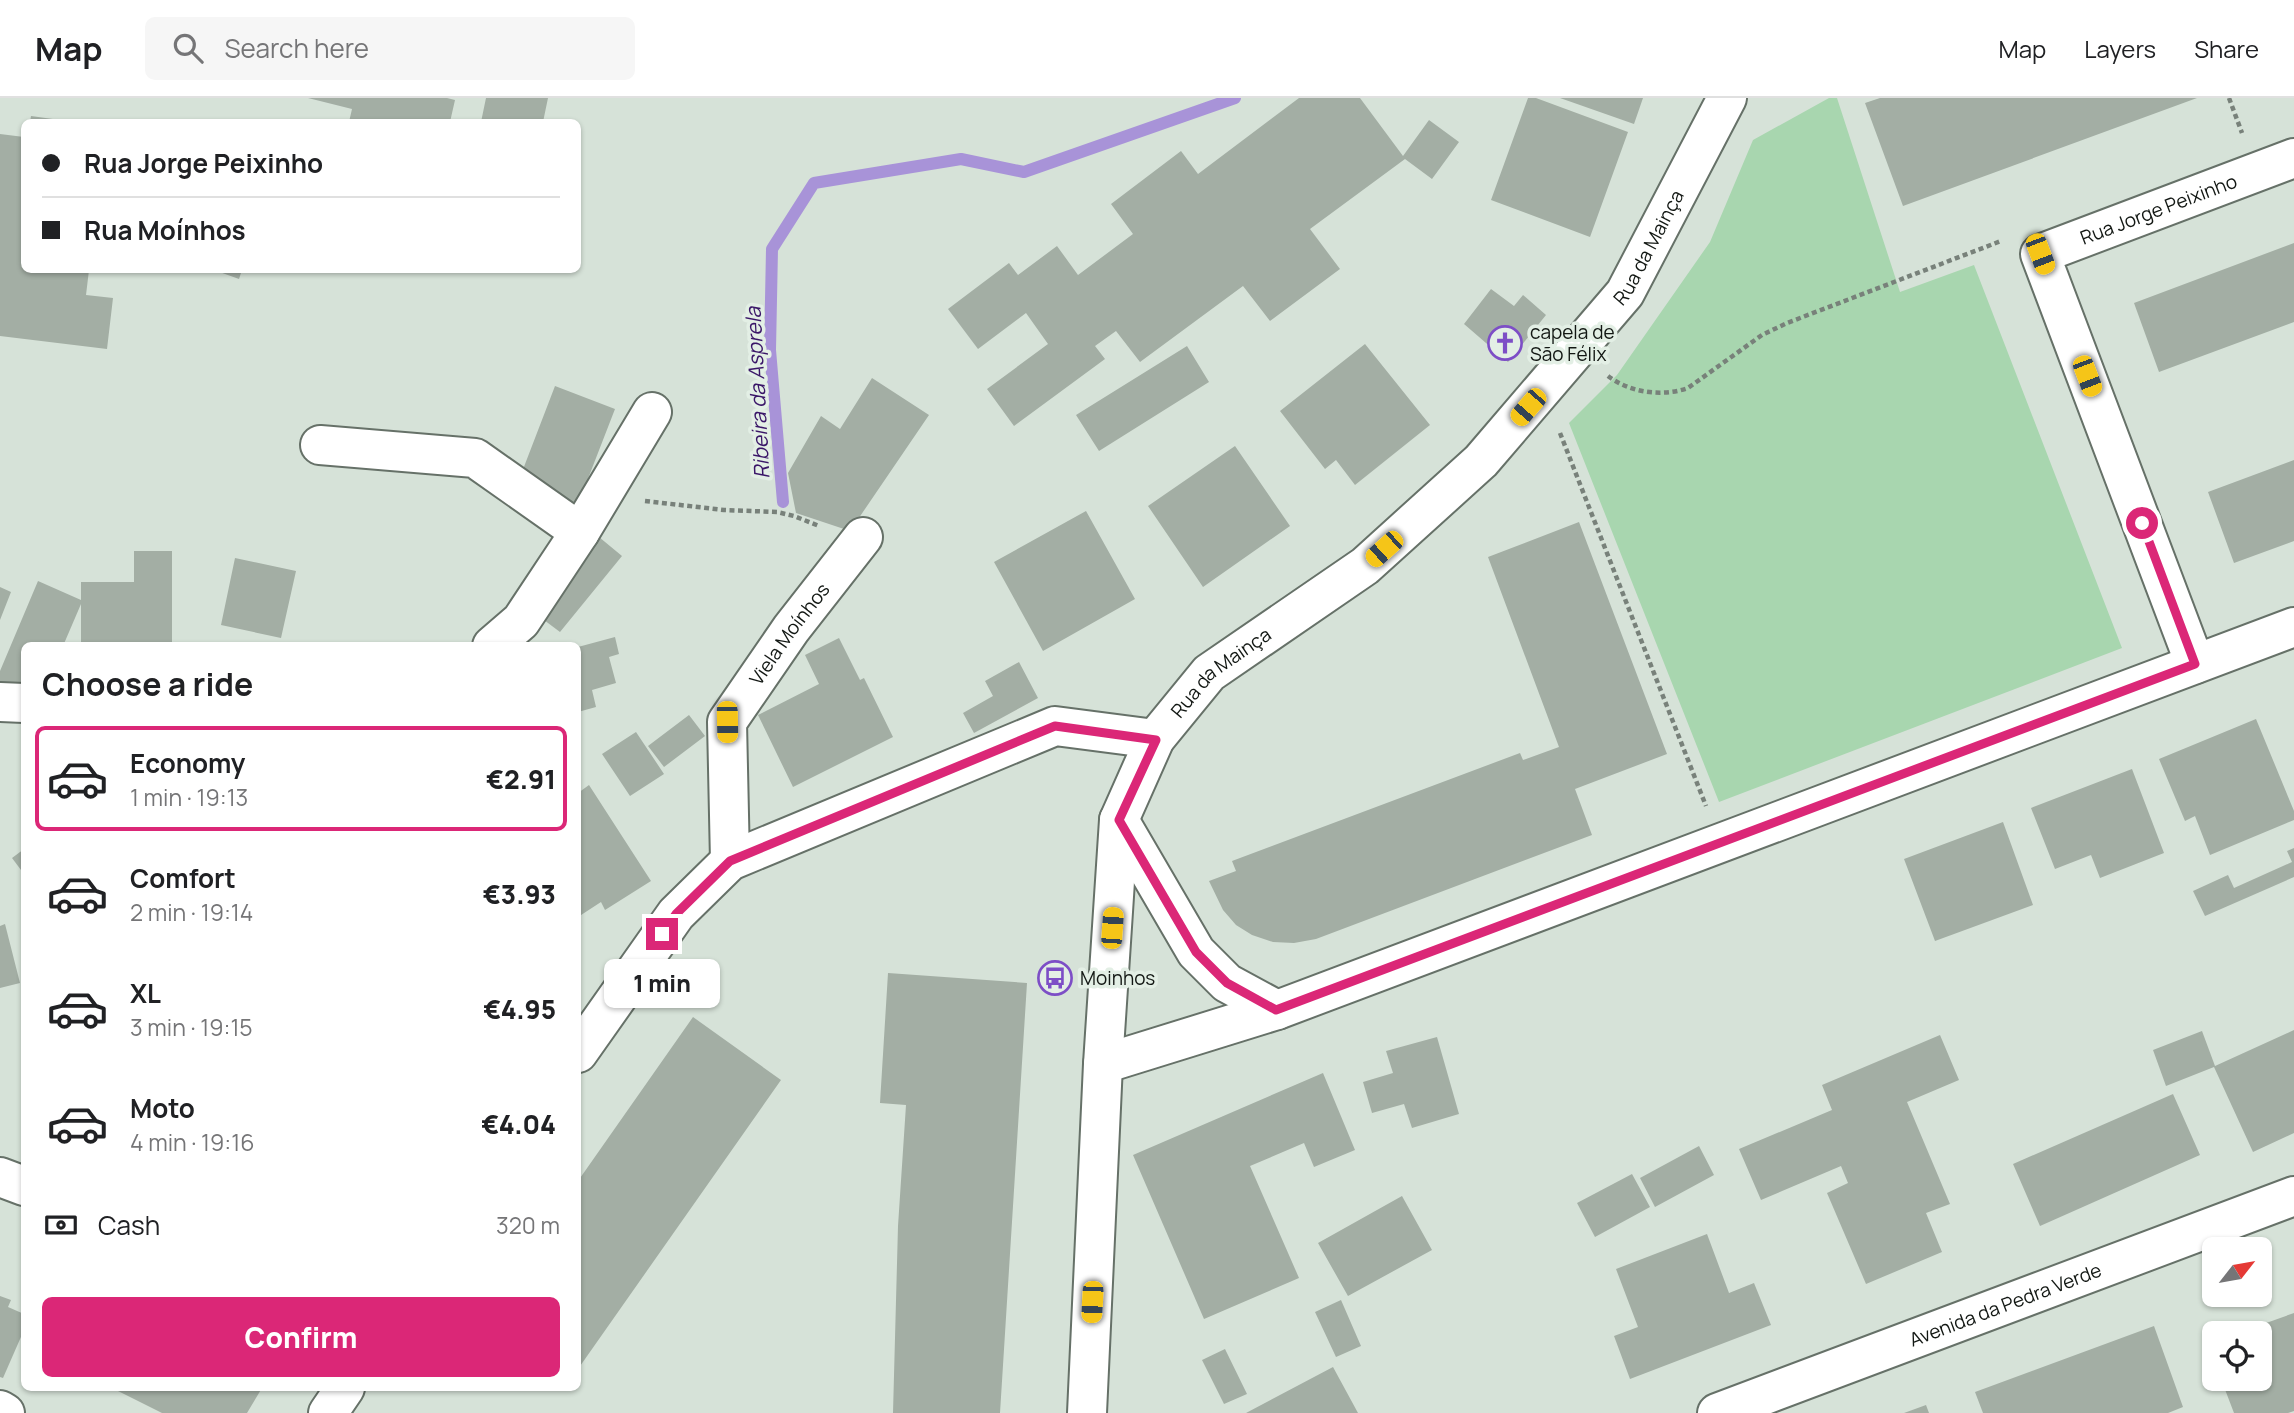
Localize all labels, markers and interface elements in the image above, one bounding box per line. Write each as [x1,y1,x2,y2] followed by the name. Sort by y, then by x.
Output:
[145,17,635,80] search box
[35,26,103,71] text: Map
[169,29,207,67] icon: search
[225,30,369,66] text: Search here
[1999,32,2046,65] text: Map
[2084,32,2156,65] text: Layers
[2194,32,2259,65] text: Share
[84,145,323,181] text: Rua Jorge Peixinho
[2076,168,2241,251] street label: Rua Jorge Peixinho
[1607,185,1690,311] street label: Rua da Mainça
[84,212,246,248] text: Rua Moínhos
[2023,231,2058,277] car
[738,305,775,480] water label: Ribeira da Asprela
[1530,319,1615,367] place label: capela de São Félix
[1486,324,1524,362] church icon: capela de São Félix
[2070,353,2105,399] car
[1507,384,1550,430] car
[2126,507,2158,539] route start
[1362,527,1407,571] car
[743,577,835,690] street label: Viela Moínhos
[1165,621,1276,723] street label: Rua da Mainça
[42,662,253,706] text: Choose a ride
[717,701,738,743] car
[130,745,245,781] text: Economy
[46,747,109,810] icon: car
[486,761,556,797] text: €2.91
[130,781,248,813] text: 1 min · 19:13
[130,860,236,896] text: Comfort
[46,862,109,925] icon: car
[483,876,556,912] text: €3.93
[130,896,253,928] text: 2 min · 19:14
[1101,906,1124,950] car
[646,918,678,950] route end
[604,958,720,1008] callout: 1 min
[1036,959,1074,997] bus stop icon: Moinhos
[1080,965,1155,991] place label: Moinhos
[633,967,691,999] text: 1 min
[130,975,161,1011] text: XL
[46,977,109,1040] icon: car
[483,991,556,1027] text: €4.95
[130,1011,253,1043] text: 3 min · 19:15
[130,1090,195,1126] text: Moto
[46,1092,109,1155] icon: car
[481,1106,556,1142] text: €4.04
[130,1126,254,1158] text: 4 min · 19:16
[42,1206,80,1244] icon: cash
[98,1207,160,1243] text: Cash
[496,1209,560,1241] text: 320 m
[2202,1237,2272,1307] north arrow
[2202,1237,2272,1391] map controls
[1905,1257,2105,1353] street label: Avenida da Pedra Verde
[1081,1280,1104,1324] car
[42,1297,560,1377] button: Confirm
[2202,1321,2272,1391] button: locate

